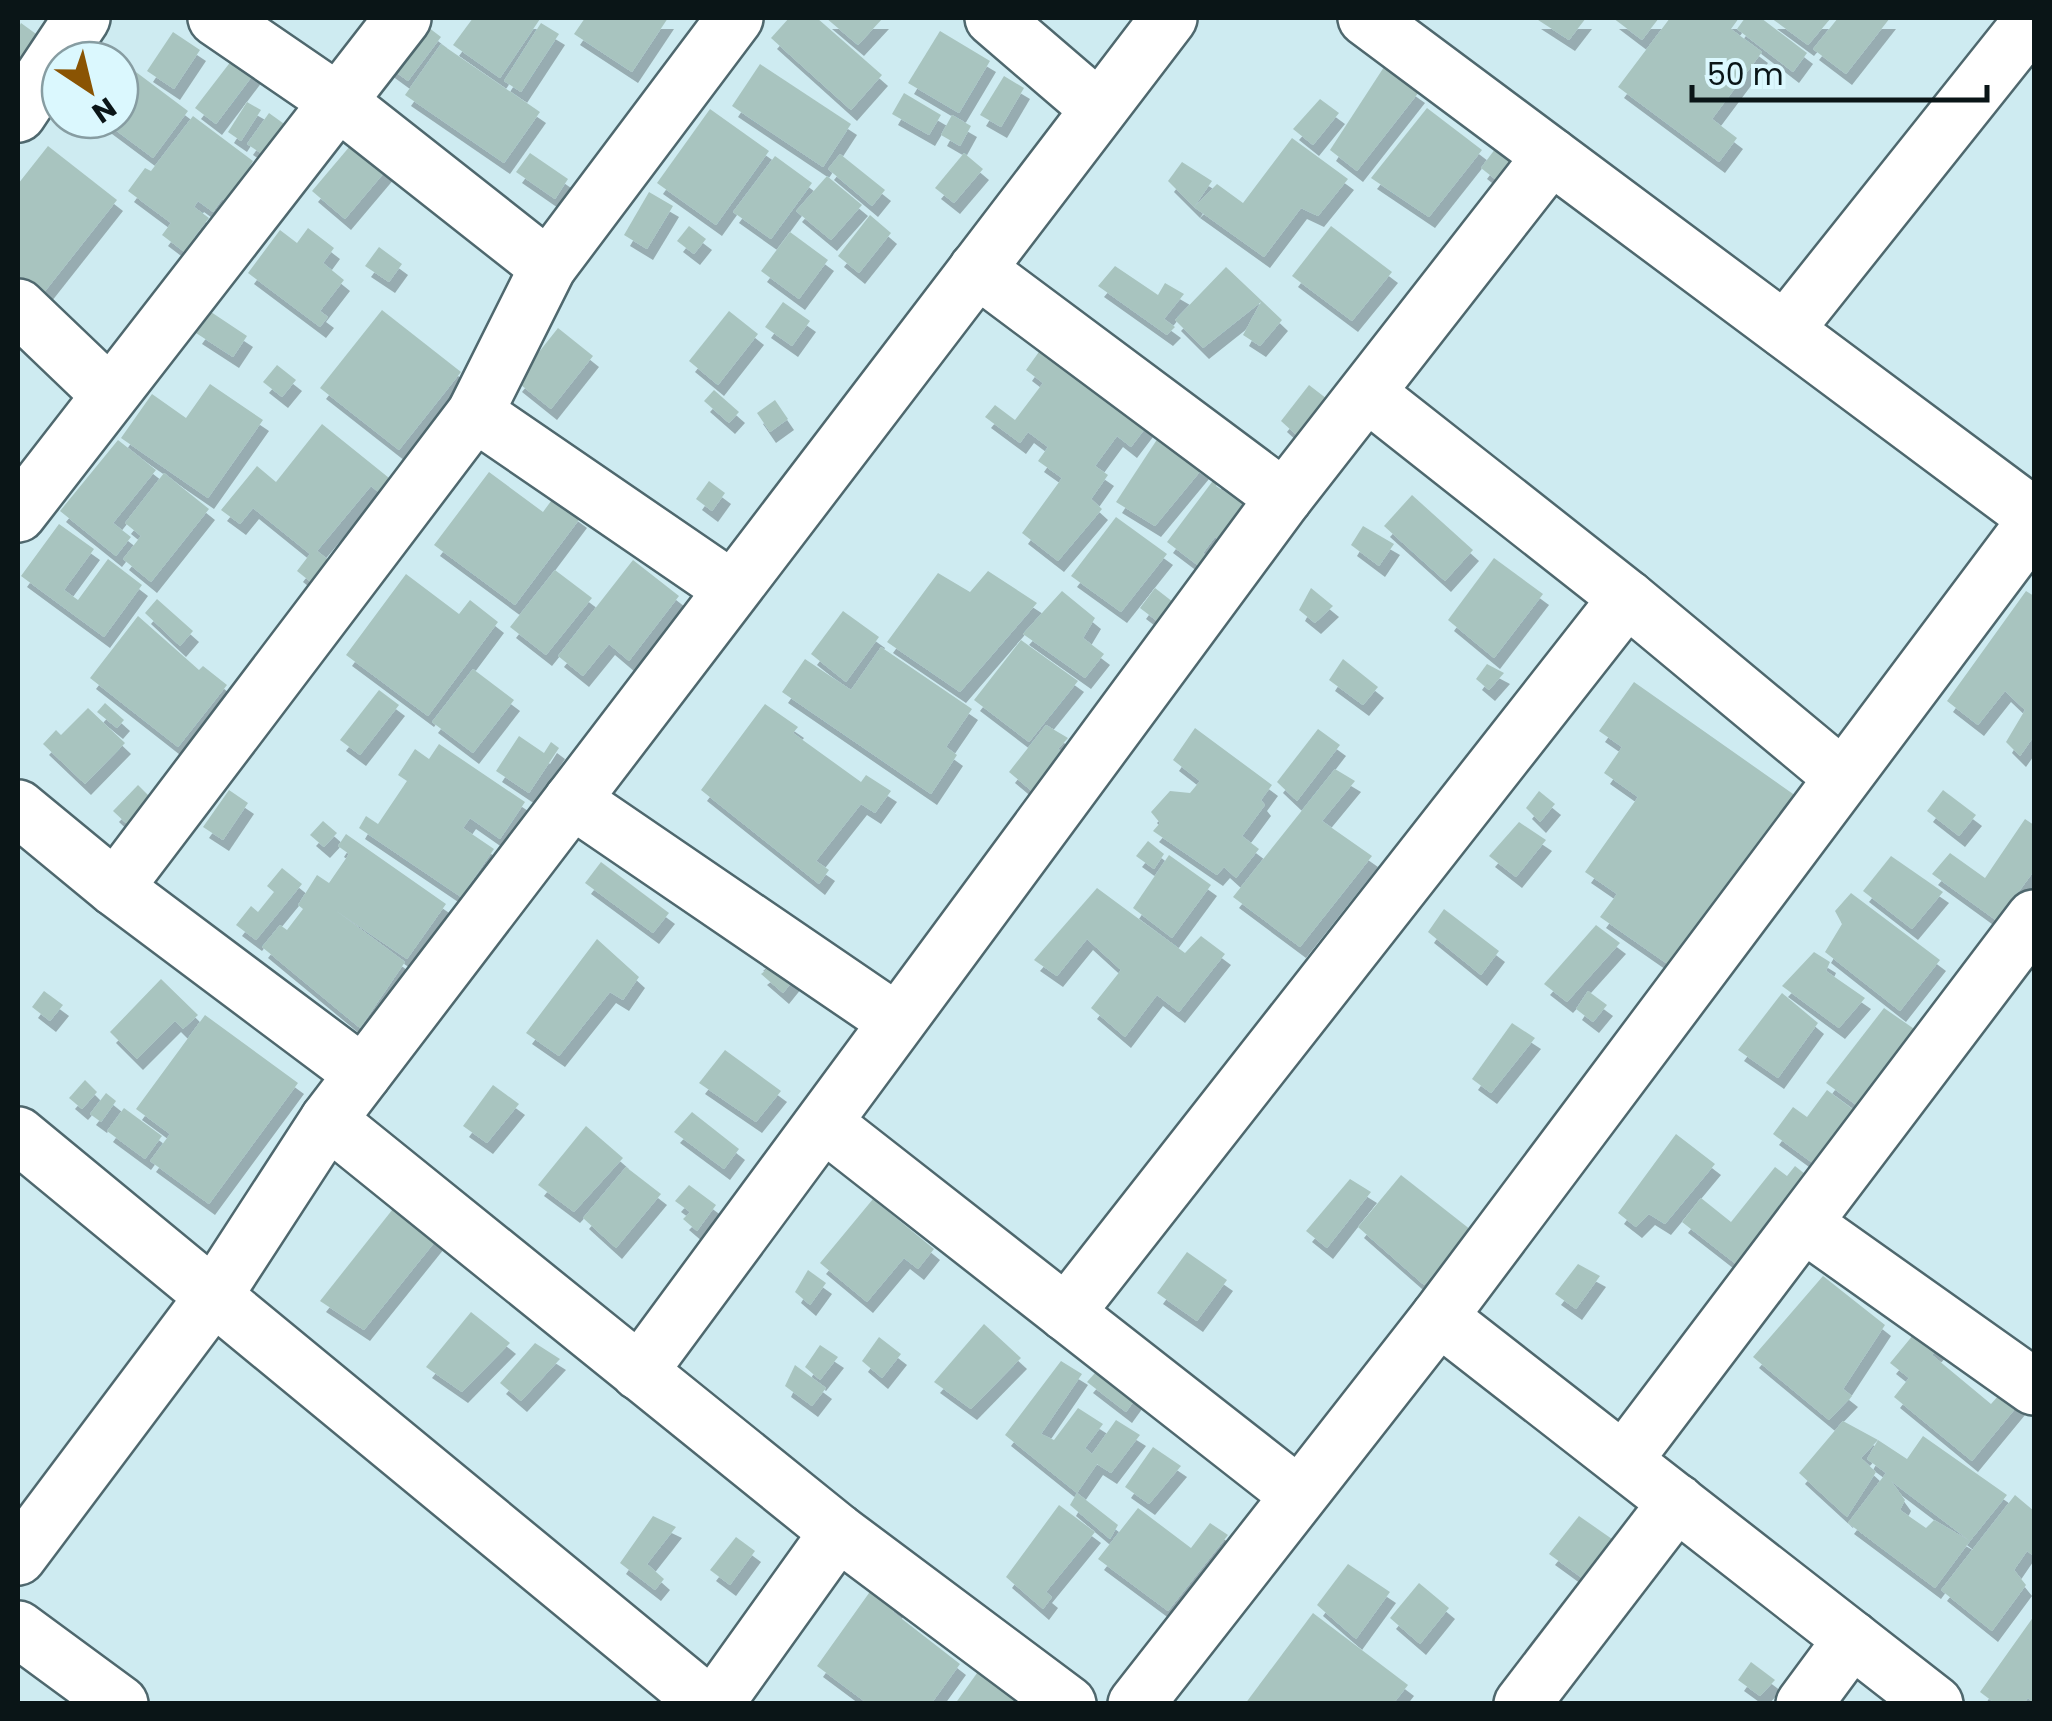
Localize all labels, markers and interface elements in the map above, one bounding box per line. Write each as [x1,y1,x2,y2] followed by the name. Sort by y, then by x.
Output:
[40,40,140,140] north arrow
[1692,40,1987,102] scale bar
[1707,53,1784,96] text: 50 m
[84,88,124,132] text: N

